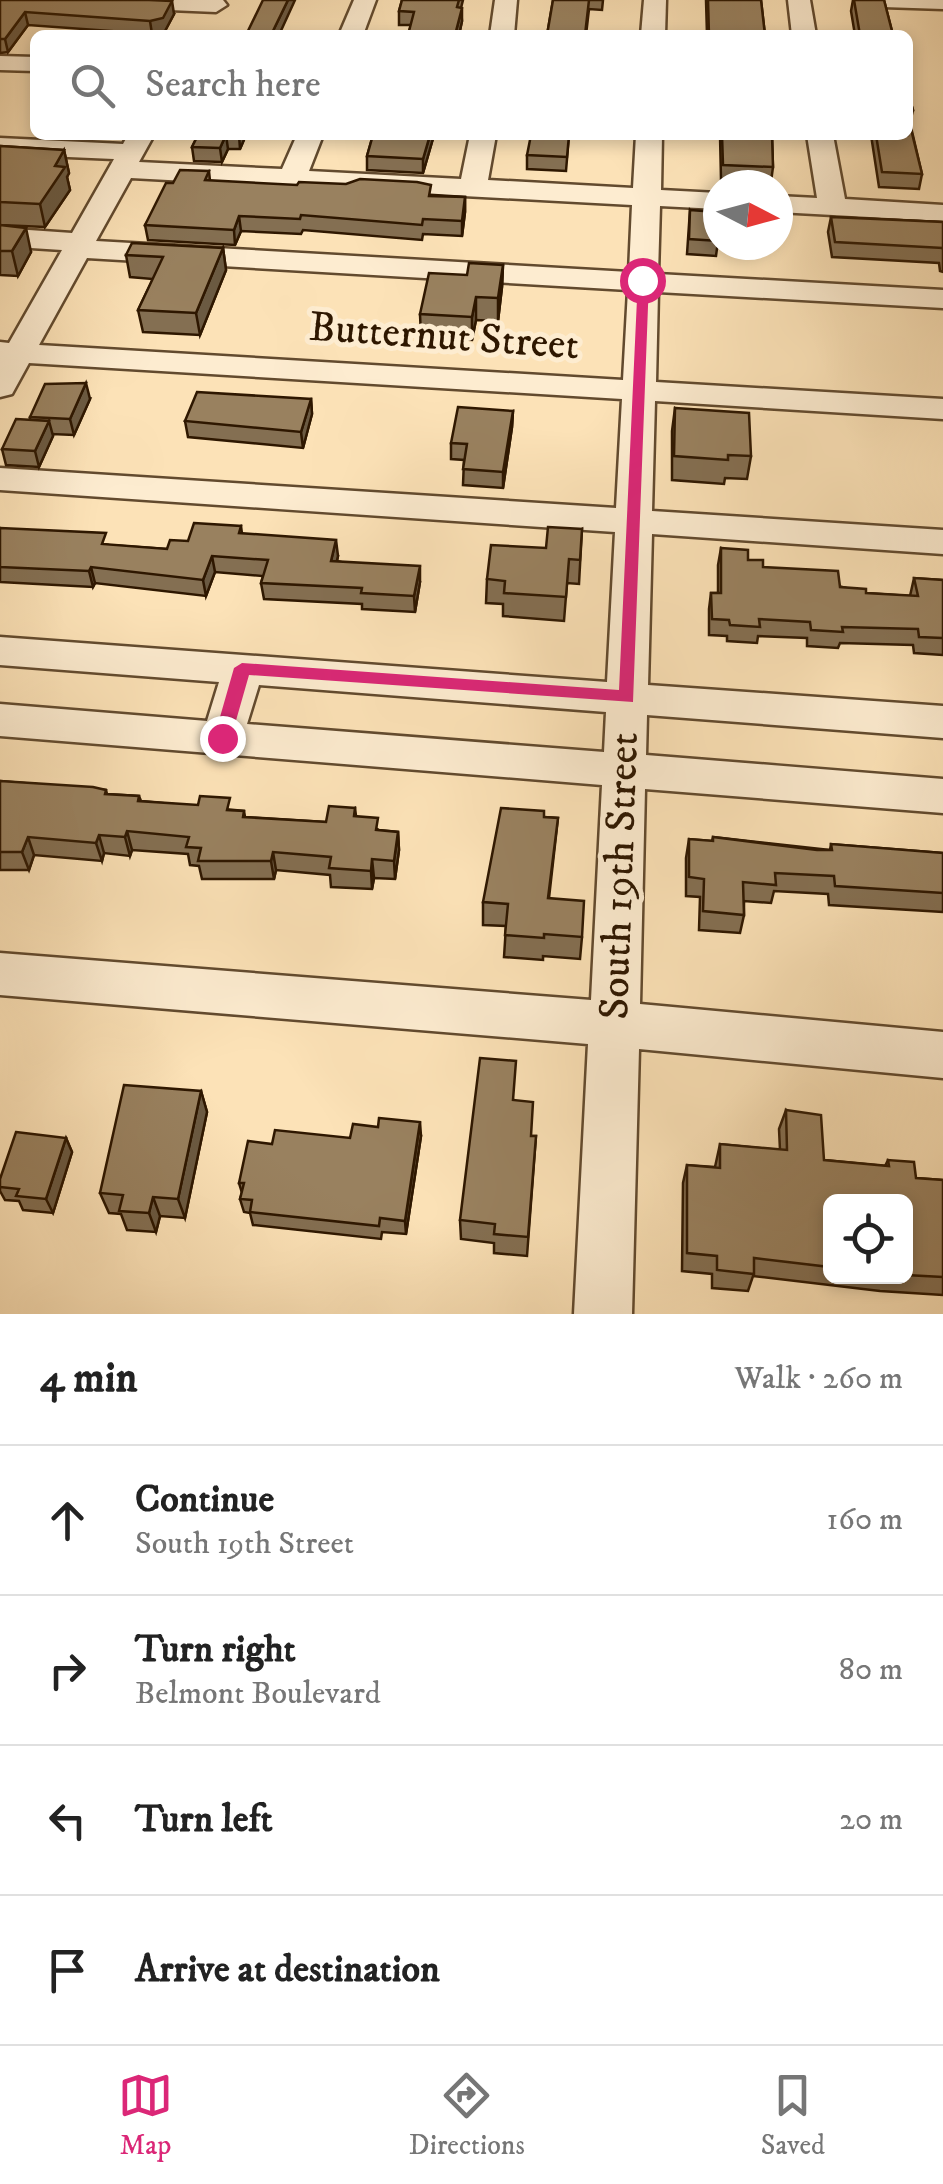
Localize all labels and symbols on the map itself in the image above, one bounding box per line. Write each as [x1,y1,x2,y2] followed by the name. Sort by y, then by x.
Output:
[703,170,793,260] north arrow
[620,258,666,304] route start
[307,302,581,372] street label: Butternut Street
[200,716,246,762] route end
[589,732,651,1020] street label: South 19th Street

